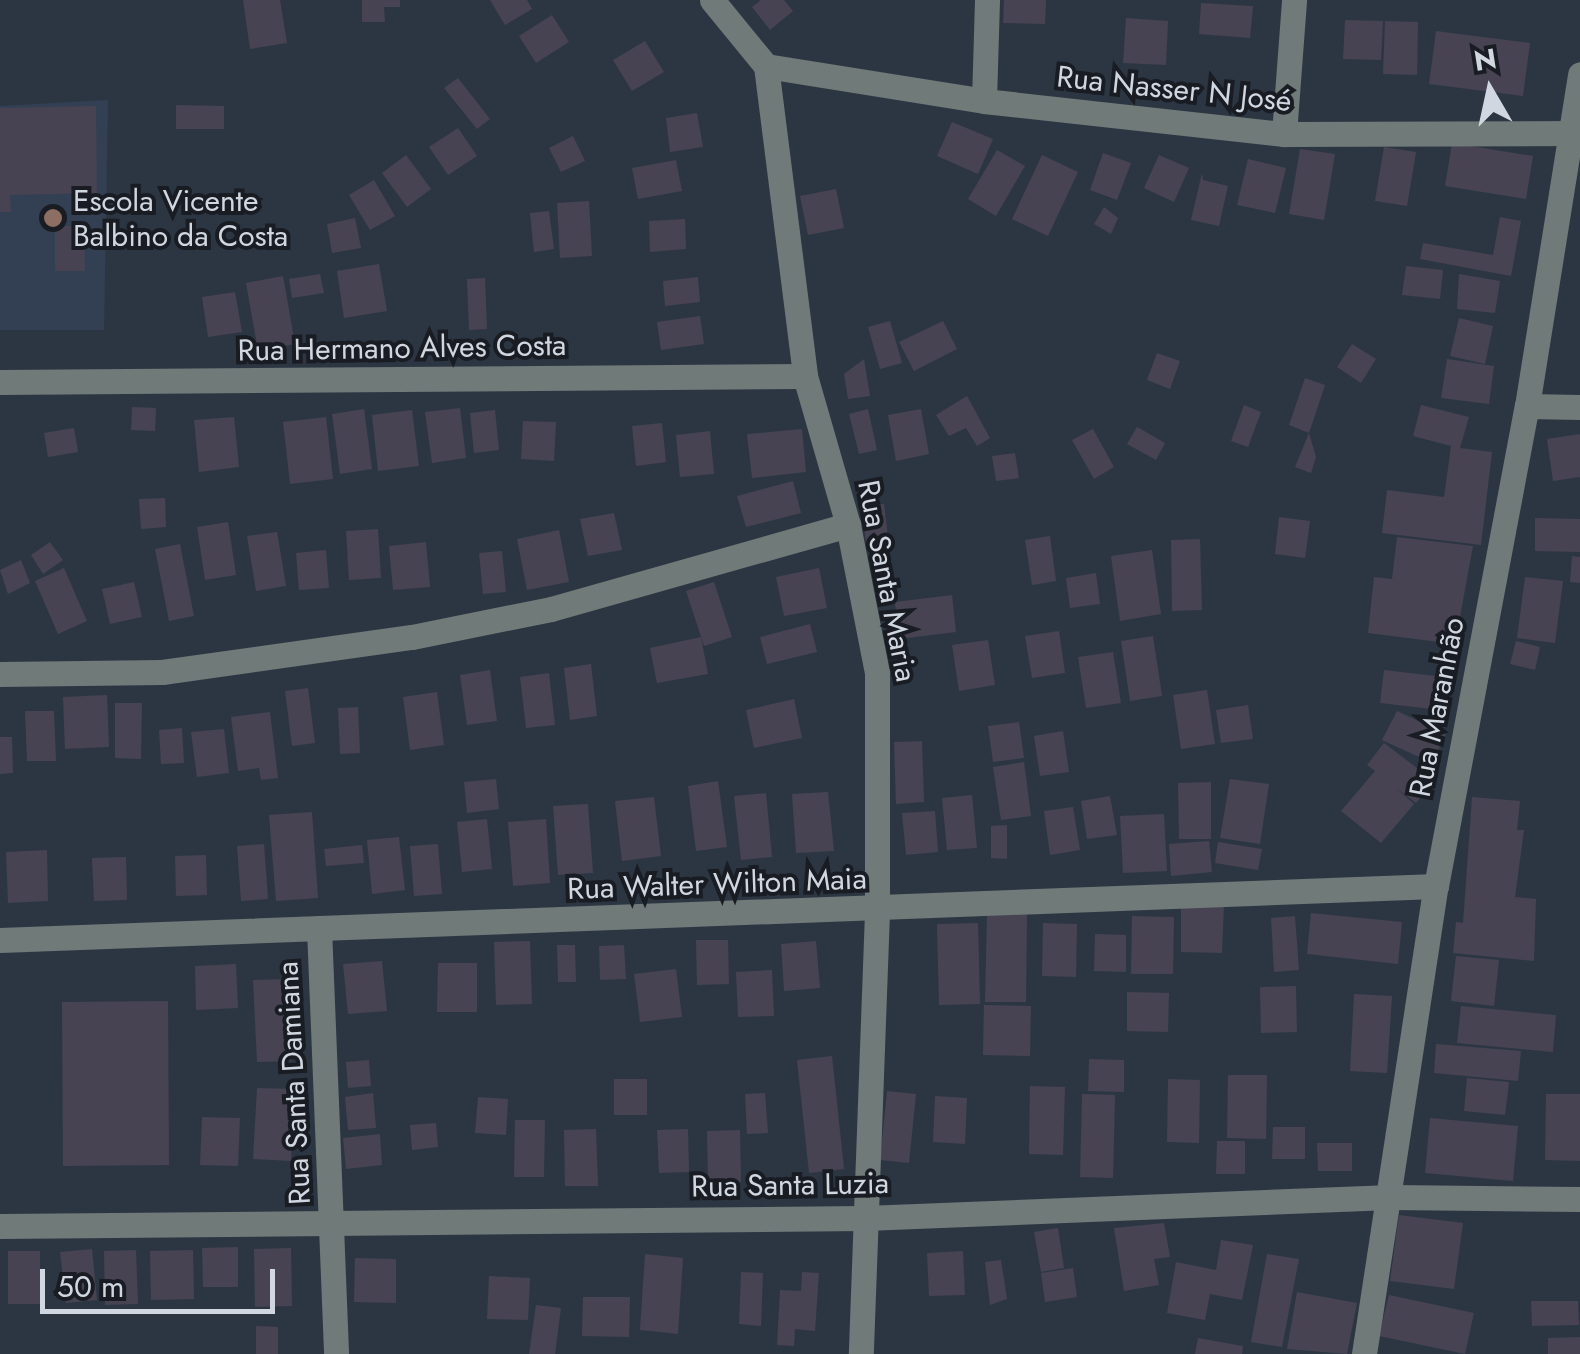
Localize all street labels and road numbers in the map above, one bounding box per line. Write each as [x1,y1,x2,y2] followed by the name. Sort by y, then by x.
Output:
[1055,59,1293,119] street label: Rua Nasser N José
[237,327,567,369] street label: Rua Hermano Alves Costa
[850,477,924,685] street label: Rua Santa Maria
[1402,614,1472,800] street label: Rua Maranhão
[567,861,867,907] street label: Rua Walter Wilton Maia
[270,960,318,1206] street label: Rua Santa Damiana
[691,1165,889,1205] street label: Rua Santa Luzia

